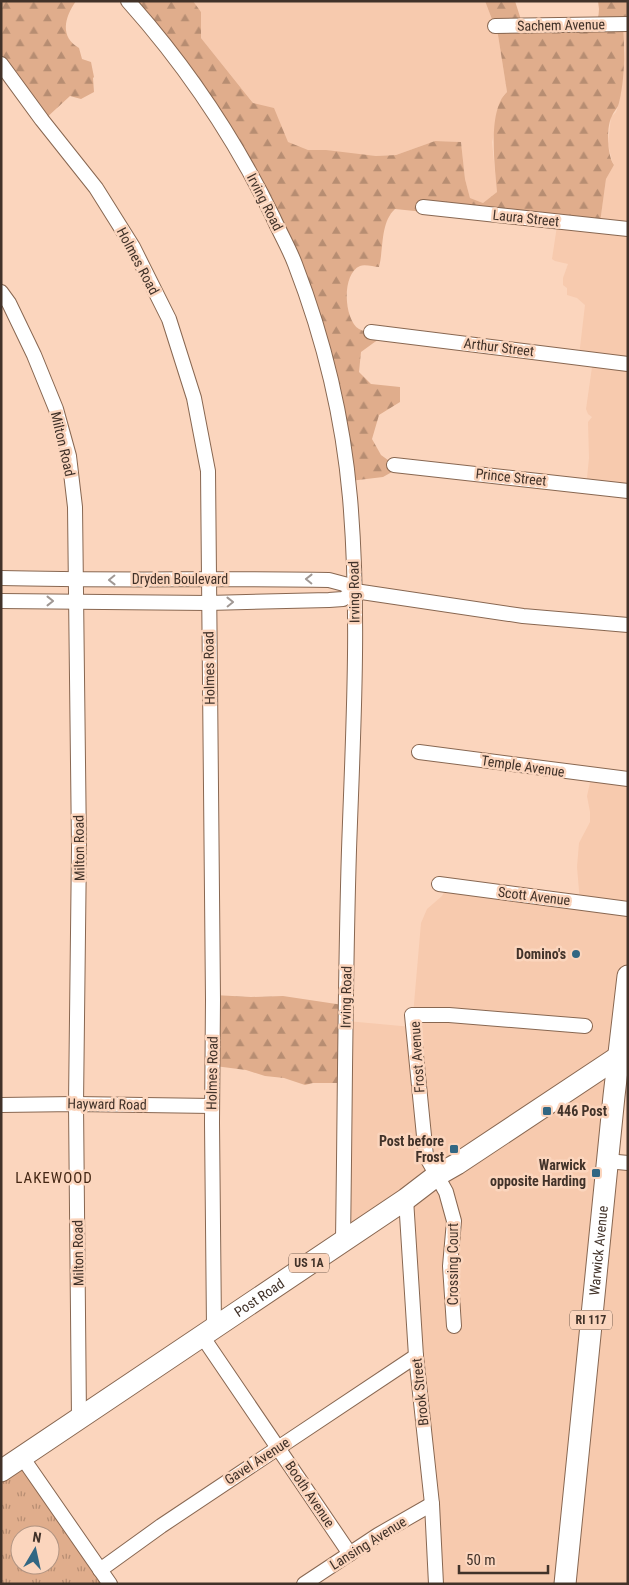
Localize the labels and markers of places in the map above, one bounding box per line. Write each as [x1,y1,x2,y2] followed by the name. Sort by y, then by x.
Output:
[516,946,566,962] place label: Domino's
[570,948,582,960] marker: Domino's
[557,1103,607,1119] place label: 446 Post
[541,1105,553,1117] marker: 446 Post
[379,1133,444,1165] place label: Post before Frost
[448,1143,460,1155] marker: Post before Frost
[490,1157,586,1189] place label: Warwick opposite Harding
[590,1167,602,1179] marker: Warwick opposite Harding

